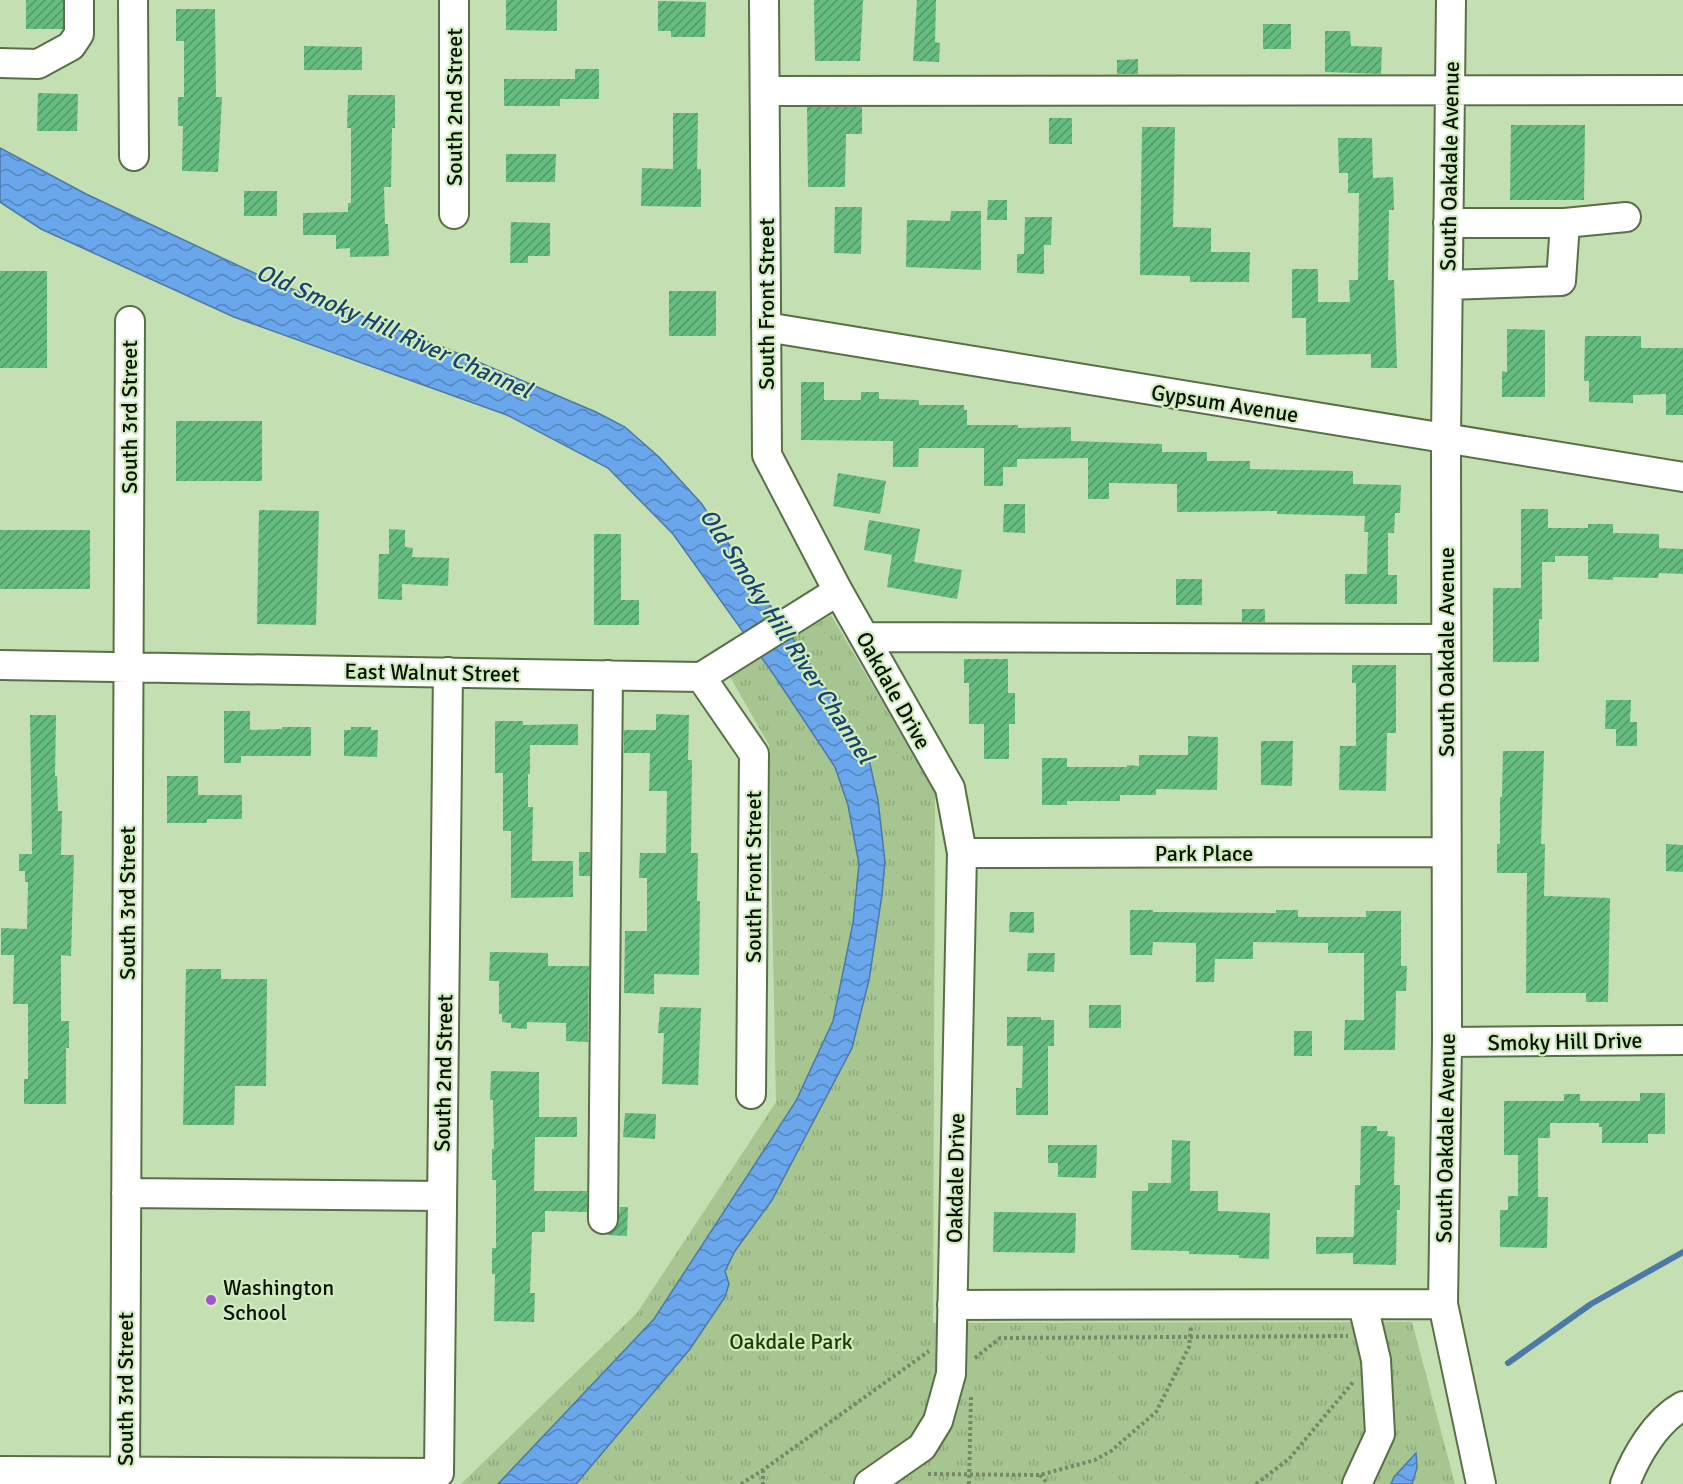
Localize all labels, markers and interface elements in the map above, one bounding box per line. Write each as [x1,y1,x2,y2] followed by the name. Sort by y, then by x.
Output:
[441,28,468,186] street label: South 2nd Street
[1434,61,1465,271] street label: South Oakdale Avenue
[753,218,780,390] street label: South Front Street
[252,257,538,406] water label: Old Smoky Hill River Channel
[116,340,143,494] street label: South 3rd Street
[1149,379,1301,428] street label: Gypsum Avenue
[693,503,882,771] water label: Old Smoky Hill River Channel
[1433,547,1460,757] street label: South Oakdale Avenue
[850,627,937,754] street label: Oakdale Drive
[344,657,520,688] street label: East Walnut Street
[740,791,767,963] street label: South Front Street
[114,826,141,980] street label: South 3rd Street
[1155,840,1253,867] street label: Park Place
[429,994,458,1152] street label: South 2nd Street
[1487,1027,1643,1056] street label: Smoky Hill Drive
[1430,1033,1461,1243] street label: South Oakdale Avenue
[941,1113,970,1243] street label: Oakdale Drive
[223,1274,334,1326] place label: Washington School
[204,1293,218,1307] marker: Washington School
[112,1312,139,1466] street label: South 3rd Street
[729,1328,853,1355] park label: Oakdale Park

